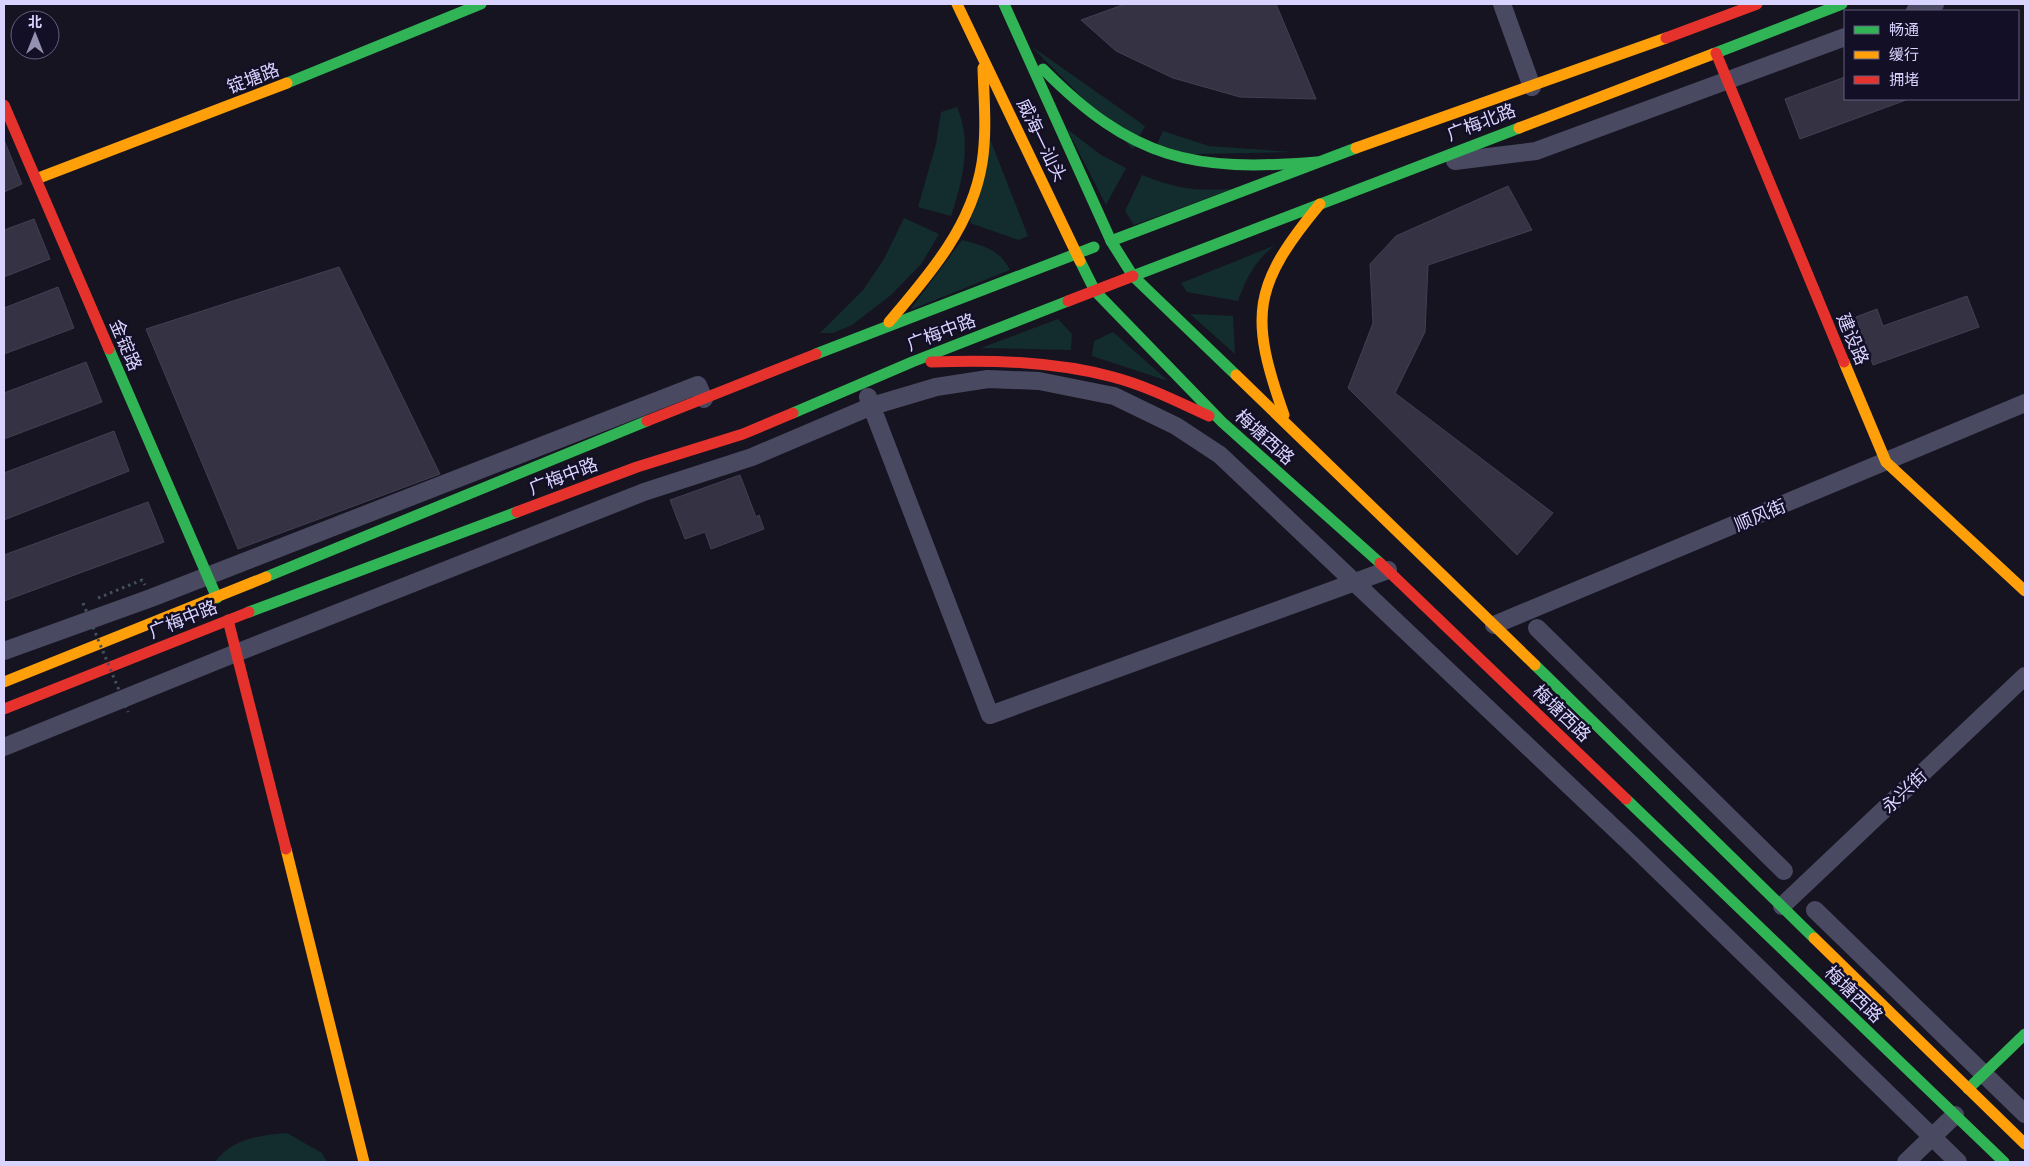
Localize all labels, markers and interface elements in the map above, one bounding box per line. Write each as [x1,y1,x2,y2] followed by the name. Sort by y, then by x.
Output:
[10,10,60,60] north arrow
[1844,10,2019,100] legend
[28,13,42,30] text: 北
[1889,20,1919,39] text: 畅通
[1889,45,1919,64] text: 缓行
[224,59,282,97] street label: 锭塘路
[1889,70,1919,89] text: 拥堵
[1013,95,1071,185] street label: 威海—汕头
[1444,99,1518,145] street label: 广梅北路
[904,309,978,355] street label: 广梅中路
[1833,310,1873,368] street label: 建设路
[106,316,146,374] street label: 金锭路
[1231,405,1299,469] street label: 梅塘西路
[526,453,600,499] street label: 广梅中路
[1731,495,1789,535] street label: 顺风街
[146,596,220,642] street label: 广梅中路
[1529,680,1595,746] street label: 梅塘西路
[1877,765,1931,817] street label: 永兴街
[1821,961,1887,1027] street label: 梅塘西路

